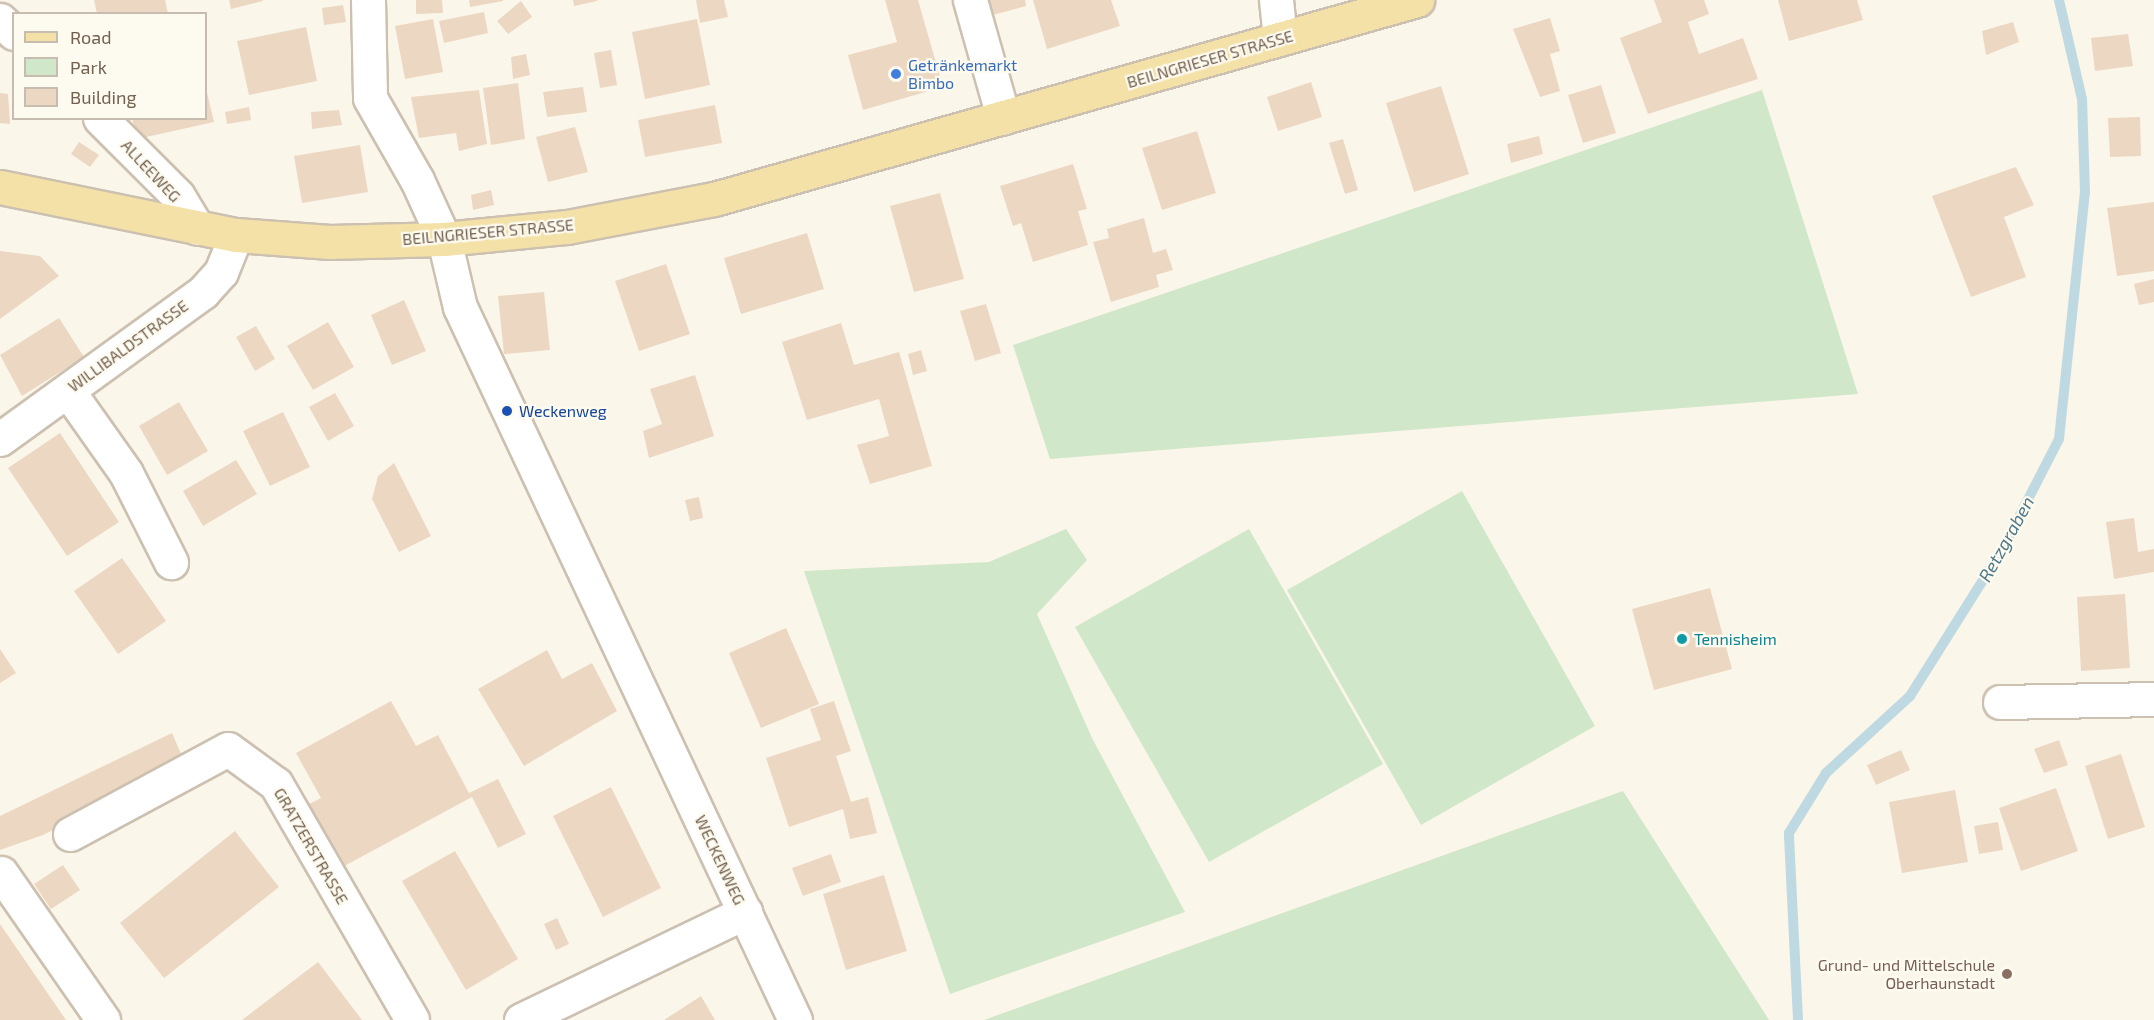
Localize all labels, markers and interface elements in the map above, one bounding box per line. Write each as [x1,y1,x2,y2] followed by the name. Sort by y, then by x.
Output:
[12,12,207,120] legend
[70,26,111,48] text: Road
[1125,26,1295,92] street label: BEILNGRIESER STRASSE
[908,55,1017,93] place label: Getränkemarkt Bimbo
[70,56,107,78] text: Park
[889,67,903,81] marker: Getränkemarkt Bimbo
[70,86,137,108] text: Building
[117,136,185,206] street label: ALLEEWEG
[401,215,575,249] street label: BEILNGRIESER STRASSE
[64,296,192,396] street label: WILLIBALDSTRASSE
[519,401,607,421] place label: Weckenweg
[500,404,514,418] marker: Weckenweg
[1974,492,2038,586] water label: Retzgraben
[1694,629,1777,649] place label: Tennisheim
[1675,632,1689,646] marker: Tennisheim
[270,784,352,908] street label: GRATZERSTRASSE
[691,812,749,908] street label: WECKENWEG
[1818,955,1995,993] place label: Grund- und Mittelschule Oberhaunstadt
[2000,967,2014,981] marker: Grund- und Mittelschule Oberhaunstadt

